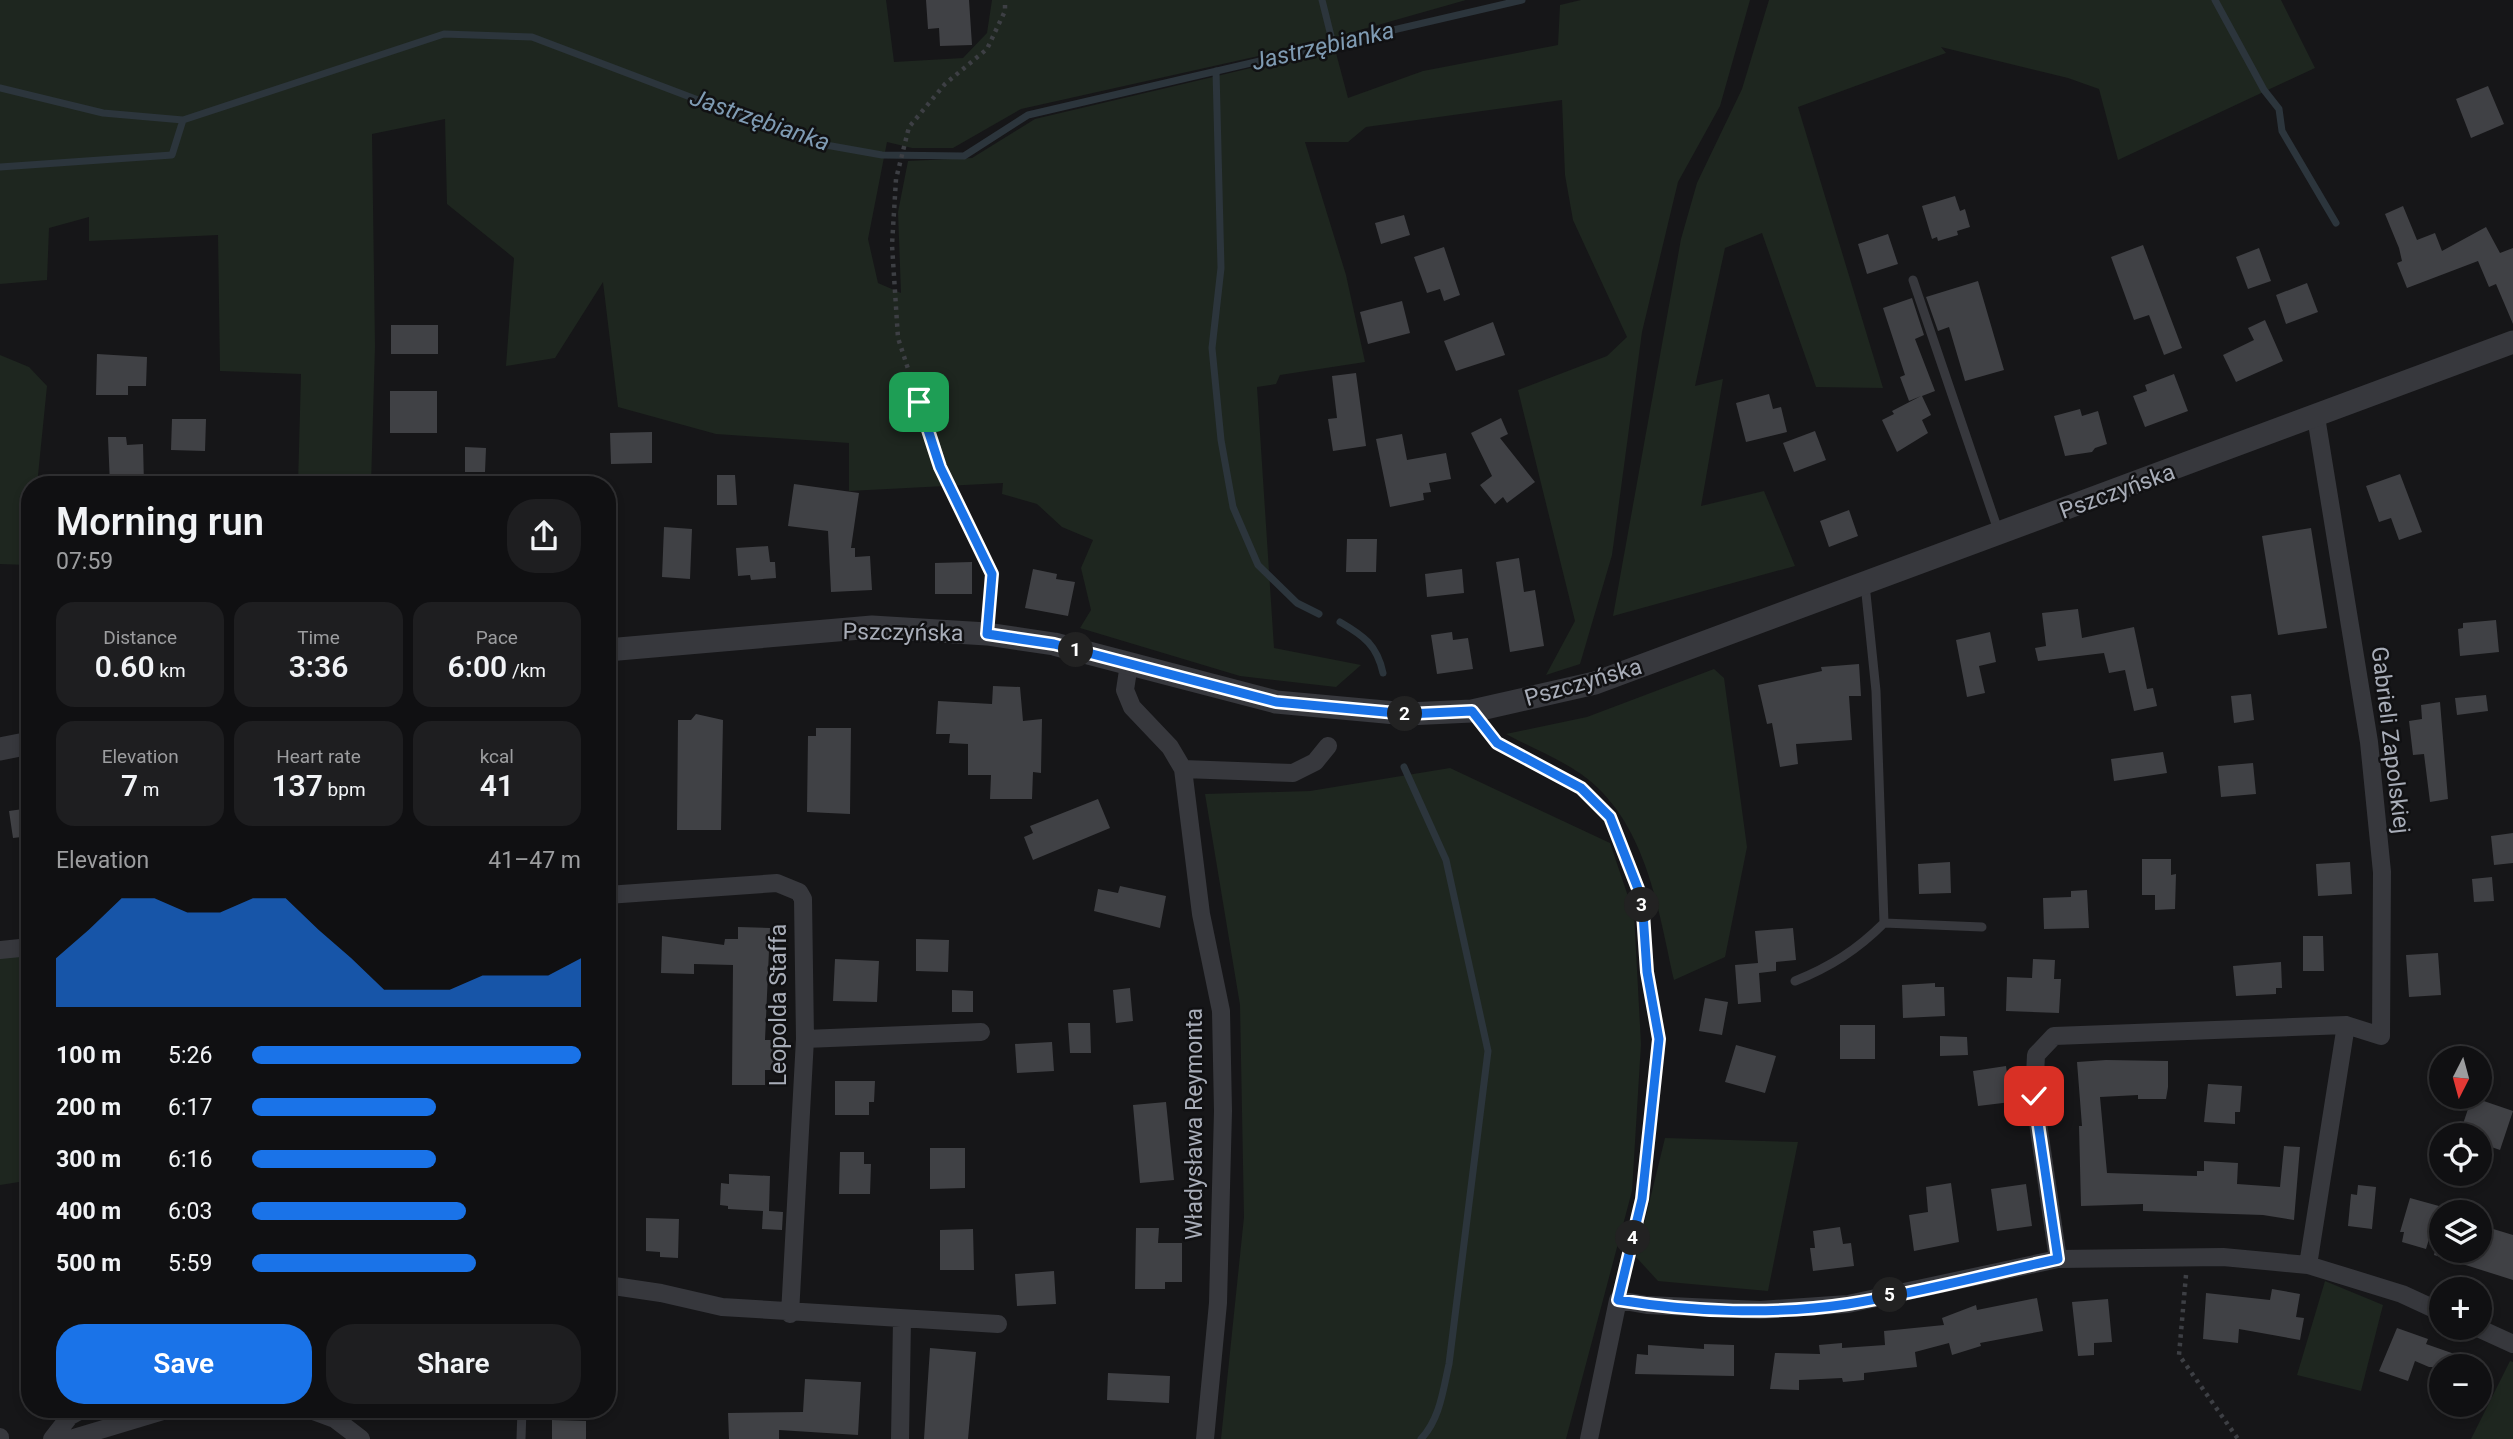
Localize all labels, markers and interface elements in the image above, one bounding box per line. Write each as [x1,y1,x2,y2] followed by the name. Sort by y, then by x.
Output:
[1249,16,1397,76] water label: Jastrzębianka
[687,83,833,157] water label: Jastrzębianka
[889,372,949,432] pin
[900,383,938,421] icon: arrive
[2056,458,2178,525] street label: Pszczyńska
[507,499,581,573] button: share
[56,500,264,544] text: Morning run
[56,548,113,575] text: 07:59
[842,618,964,647] street label: Pszczyńska
[103,626,177,649] text: Distance
[297,626,340,649] text: Time
[476,626,518,649] text: Pace
[1058,632,1094,668] pin: 1
[1070,638,1081,661] text: 1
[2366,645,2415,835] street label: Gabrieli Zapolskiej
[95,649,155,684] text: 0.60
[289,649,348,684] text: 3:36
[448,649,507,684] text: 6:00
[1521,653,1645,712] street label: Pszczyńska
[155,659,186,682] text: km
[507,659,546,682] text: /km
[1388,696,1422,732] pin: 2
[1399,702,1410,725] text: 2
[102,745,179,768] text: Elevation
[276,745,361,768] text: Heart rate
[480,745,514,768] text: kcal
[121,768,138,803] text: 7
[271,768,323,803] text: 137
[480,768,514,803] text: 41
[138,778,159,801] text: m
[323,778,366,801] text: bpm
[56,847,149,874] text: Elevation
[488,847,581,874] text: 41–47 m
[1624,888,1660,922] pin: 3
[1636,893,1647,916] text: 3
[765,924,792,1086] street label: Leopolda Staffa
[1181,1008,1208,1240] street label: Władysława Reymonta
[56,1042,121,1069] text: 100 m
[168,1042,212,1069] text: 5:26
[2429,1046,2492,1110] north arrow
[2429,1046,2492,1417] map controls
[2004,1066,2064,1126] pin
[2015,1077,2053,1115] icon: check
[56,1094,121,1121] text: 200 m
[168,1094,212,1121] text: 6:17
[2429,1123,2492,1186] button: locate
[56,1146,121,1173] text: 300 m
[168,1146,212,1173] text: 6:16
[56,1198,121,1225] text: 400 m
[168,1198,212,1225] text: 6:03
[2429,1200,2492,1263] button: layers
[1616,1220,1650,1256] pin: 4
[1627,1226,1638,1249] text: 4
[56,1250,121,1277] text: 500 m
[168,1250,212,1277] text: 5:59
[2429,1277,2492,1340] button: +
[1872,1278,1908,1312] pin: 5
[1884,1283,1895,1306] text: 5
[56,1324,312,1404] button: Save
[326,1324,581,1404] button: Share
[2429,1354,2492,1417] button: −

